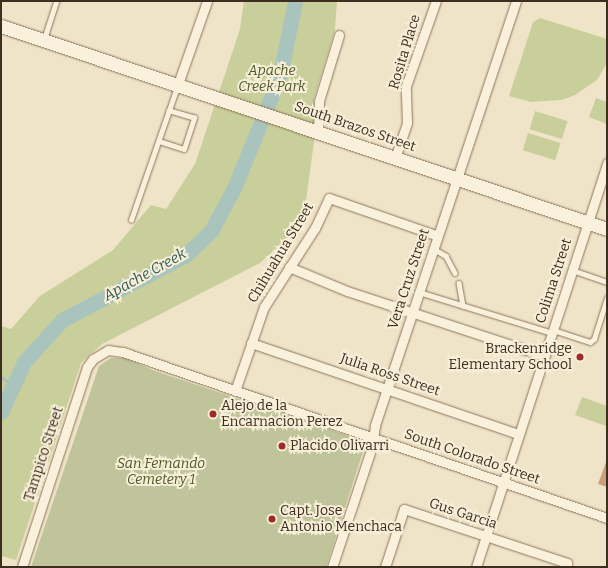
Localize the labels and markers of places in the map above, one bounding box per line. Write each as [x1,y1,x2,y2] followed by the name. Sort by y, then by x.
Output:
[449,341,572,374] place label: Brackenridge Elementary School
[575,352,585,362] marker: Brackenridge Elementary School
[221,398,342,430] place label: Alejo de la Encarnacion Perez
[208,409,218,419] marker: Alejo de la Encarnacion Perez
[290,438,389,454] place label: Placido Olivarri
[277,441,287,451] marker: Placido Olivarri
[280,503,402,536] place label: Capt. Jose Antonio Menchaca
[267,514,277,524] marker: Capt. Jose Antonio Menchaca

